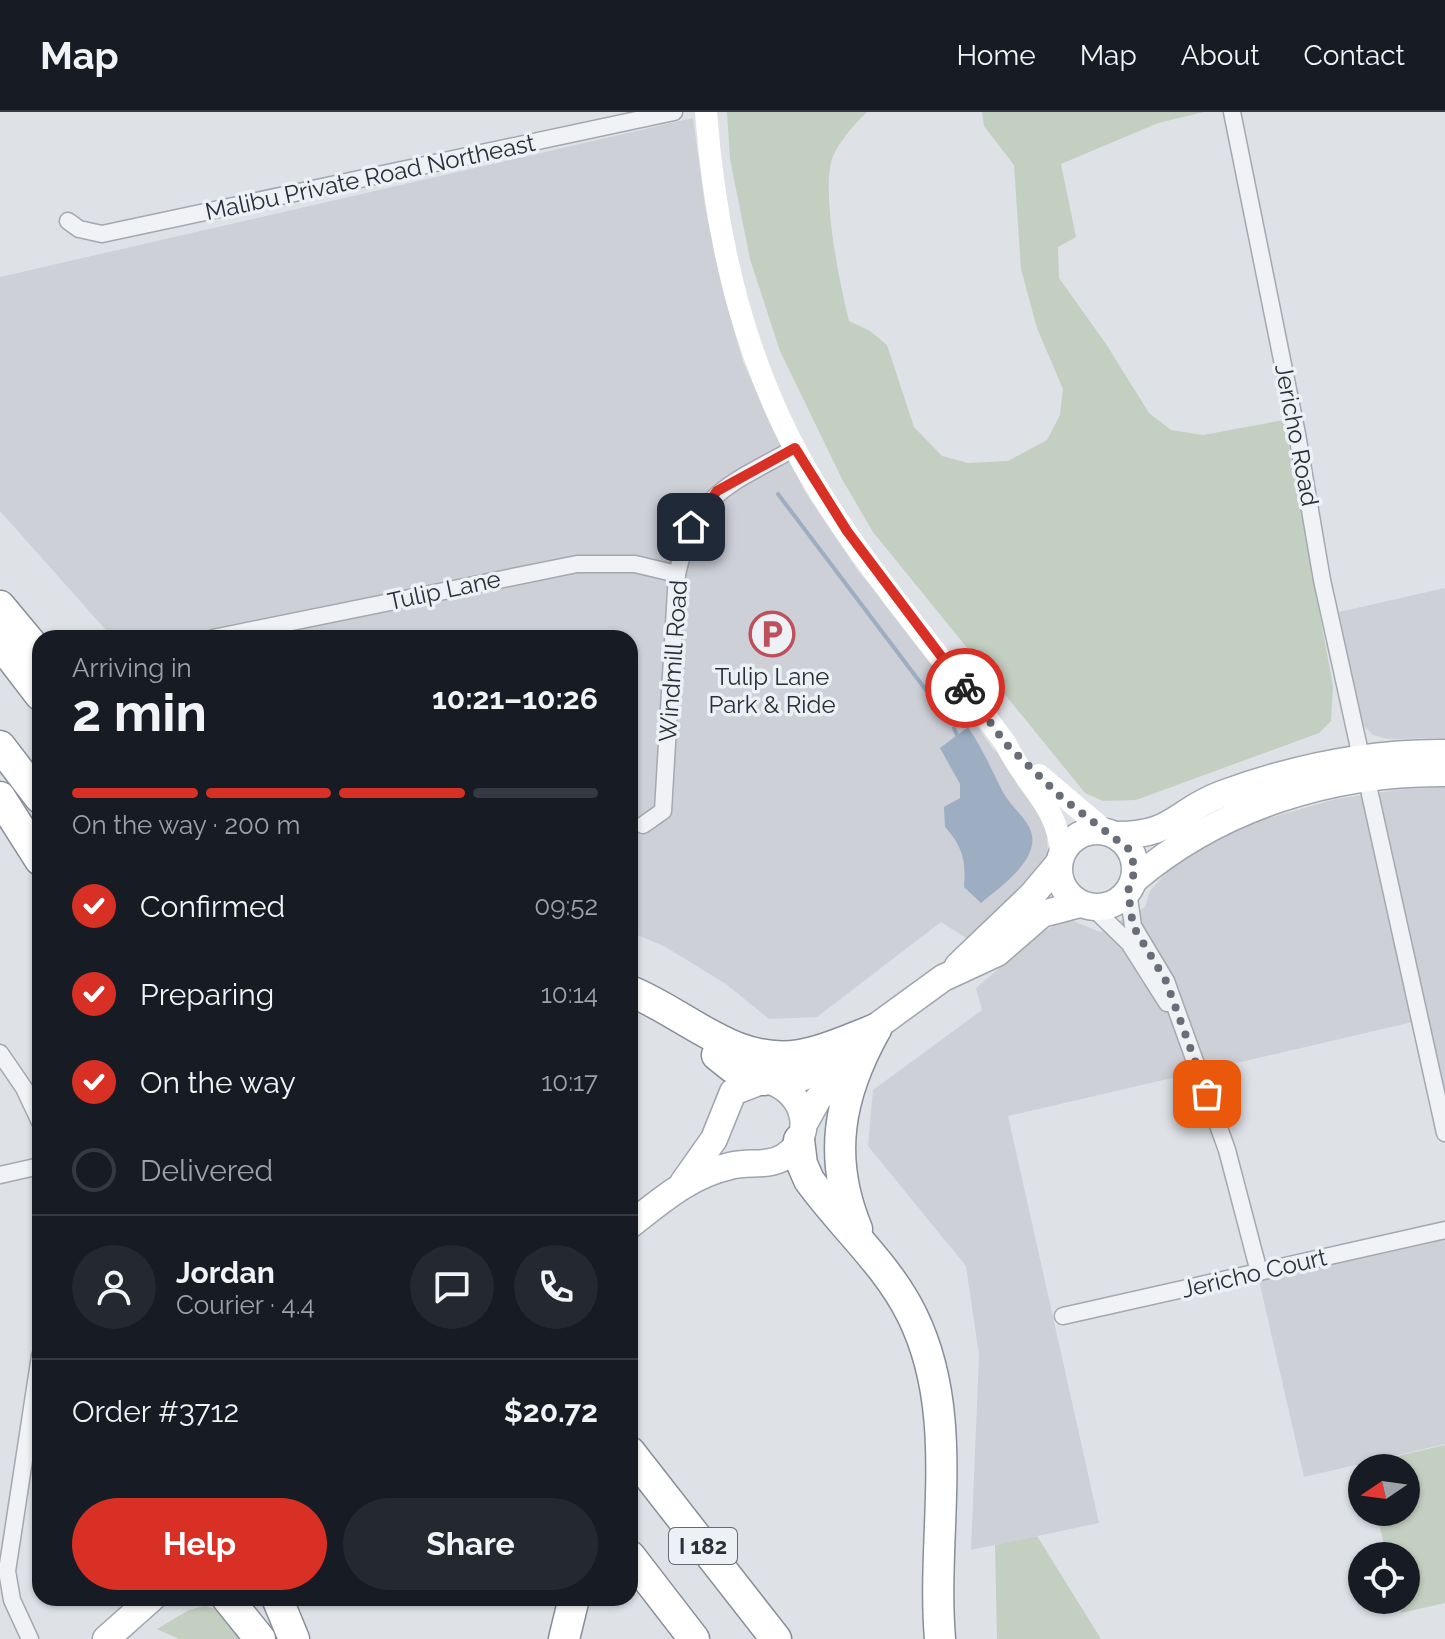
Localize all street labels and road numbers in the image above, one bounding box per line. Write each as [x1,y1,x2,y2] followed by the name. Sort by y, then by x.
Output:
[202,128,538,226] street label: Malibu Private Road Northeast
[1269,361,1325,509] street label: Jericho Road
[385,564,503,616] street label: Tulip Lane
[653,579,693,743] street label: Windmill Road
[1179,1242,1329,1304] street label: Jericho Court
[669,1528,737,1564] road number: I 182

